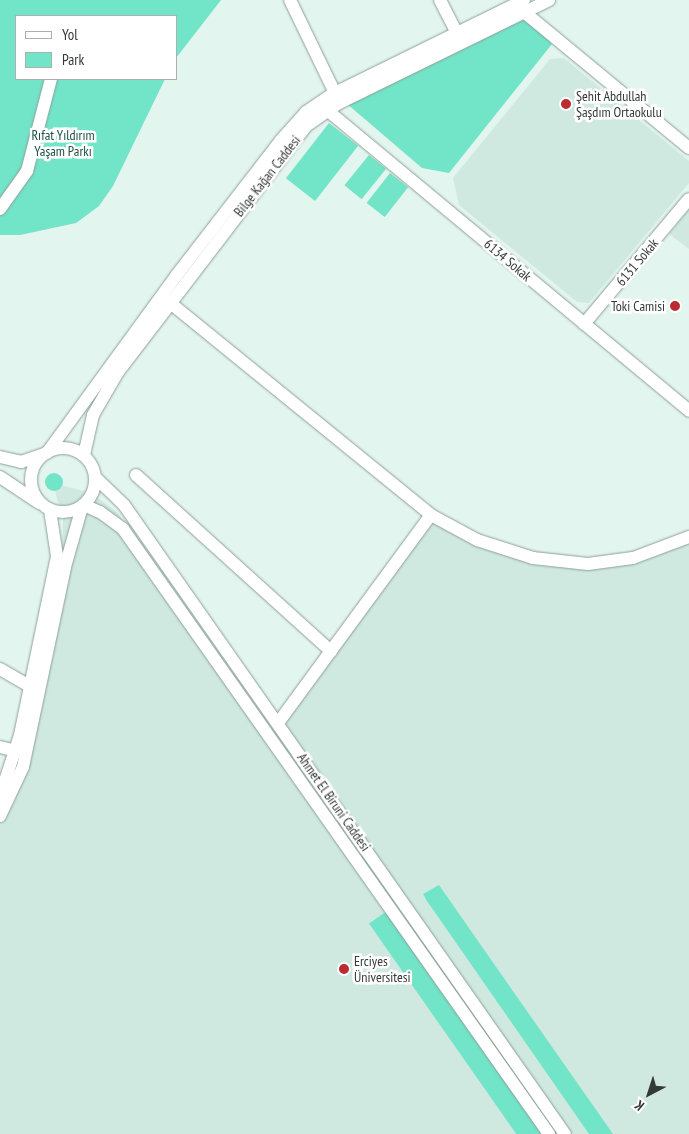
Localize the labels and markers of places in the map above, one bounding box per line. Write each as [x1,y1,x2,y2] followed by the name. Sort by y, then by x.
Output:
[576,88,662,120] place label: Şehit Abdullah Şaşdım Ortaokulu
[560,98,572,110] marker: Şehit Abdullah Şaşdım Ortaokulu
[611,298,665,314] place label: Toki Camisi
[669,300,681,312] marker: Toki Camisi
[354,953,411,986] place label: Erciyes Üniversitesi
[338,963,350,975] marker: Erciyes Üniversitesi

